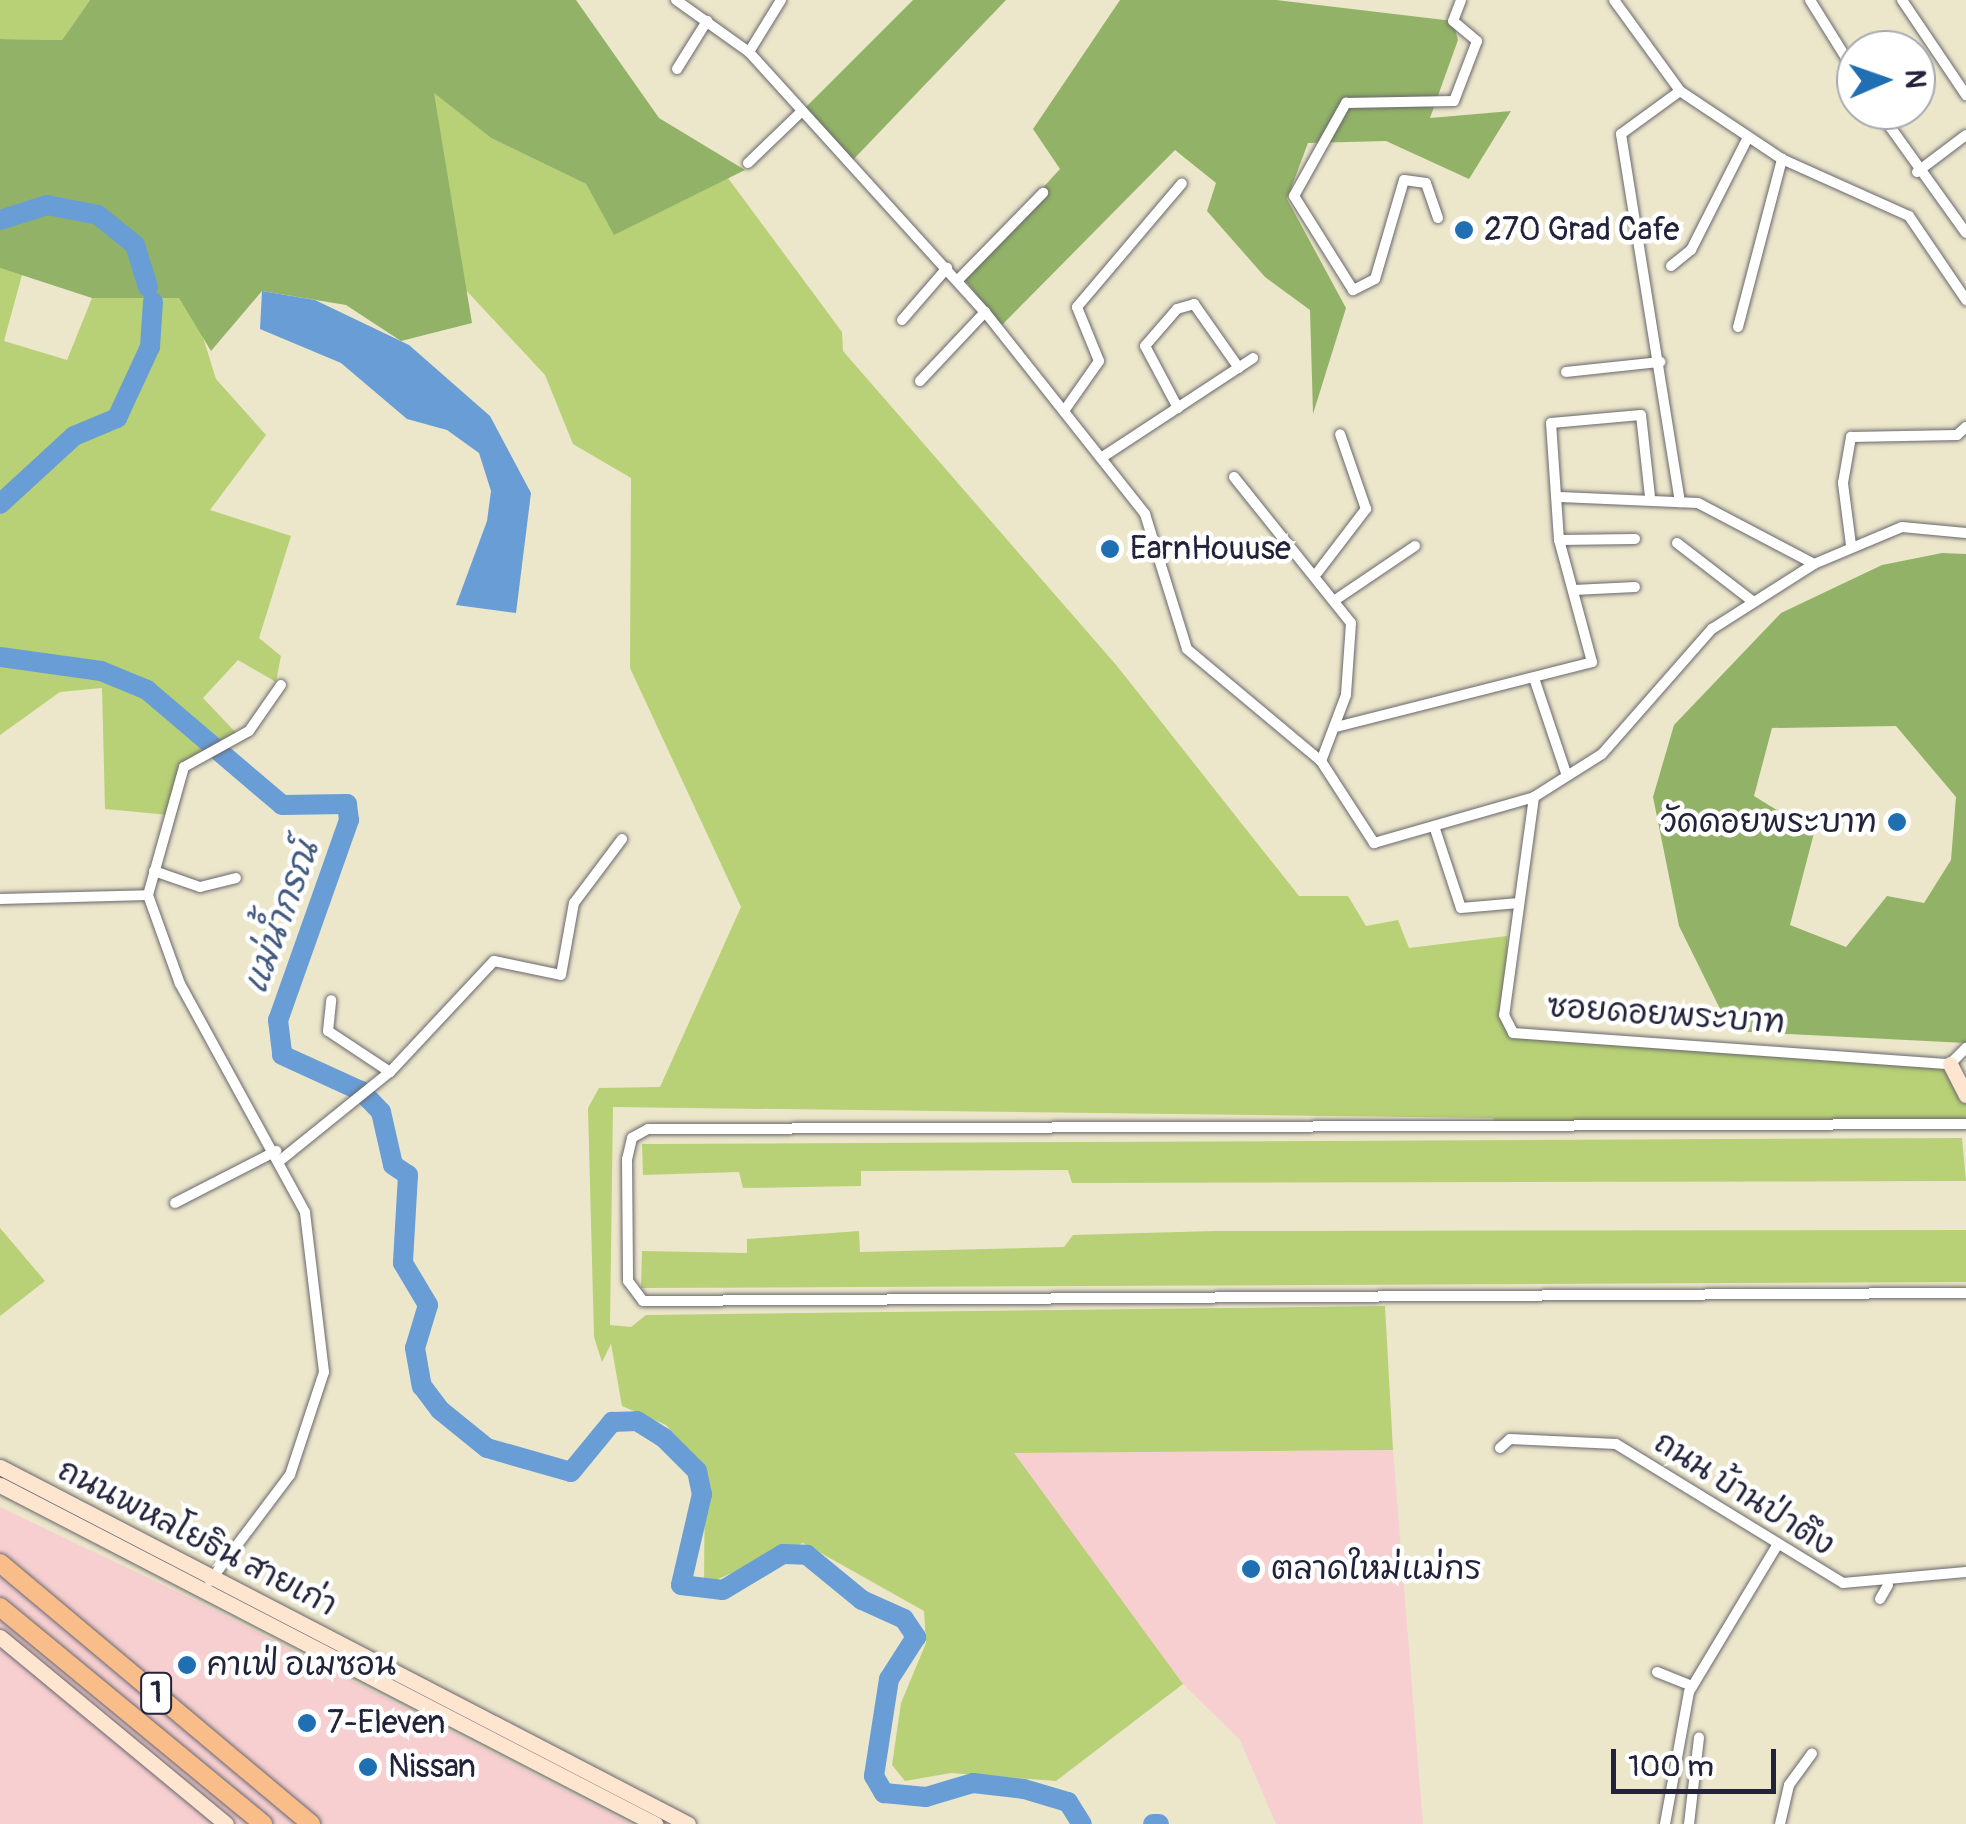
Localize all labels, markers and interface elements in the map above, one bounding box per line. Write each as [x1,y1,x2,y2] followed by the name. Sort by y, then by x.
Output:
[1836,30,1936,130] north arrow
[1897,69,1932,89] text: N
[1484,211,1679,249] place label: 270 Grad Cafe
[1453,219,1475,241] marker: 270 Grad Cafe
[1130,530,1291,568] place label: EarnHouuse
[1099,538,1121,560] marker: EarnHouuse
[1661,803,1877,841] place label: วัดดอยพระบาท
[1886,811,1908,833] marker: วัดดอยพระบาท
[234,835,328,999] water label: แม่น้ำกรณ์
[1546,988,1786,1042] street label: ซอยดอยพระบาท
[1647,1423,1841,1565] street label: ถนน บ้านป่าตึง
[51,1451,343,1625] street label: ถนนพหลโยธิน สายเก่า
[1271,1550,1482,1588] place label: ตลาดใหม่แม่กร
[1240,1558,1262,1580] marker: ตลาดใหม่แม่กร
[207,1646,396,1684] place label: คาเฟ่ อเมซอน
[176,1654,198,1676] marker: คาเฟ่ อเมซอน
[138,1668,174,1718] road number: 1
[327,1704,445,1742] place label: 7-Eleven
[296,1712,318,1734] marker: 7-Eleven
[1616,1729,1781,1791] scale bar
[388,1748,476,1786] place label: Nissan
[1628,1748,1714,1785] text: 100 m
[357,1756,379,1778] marker: Nissan

